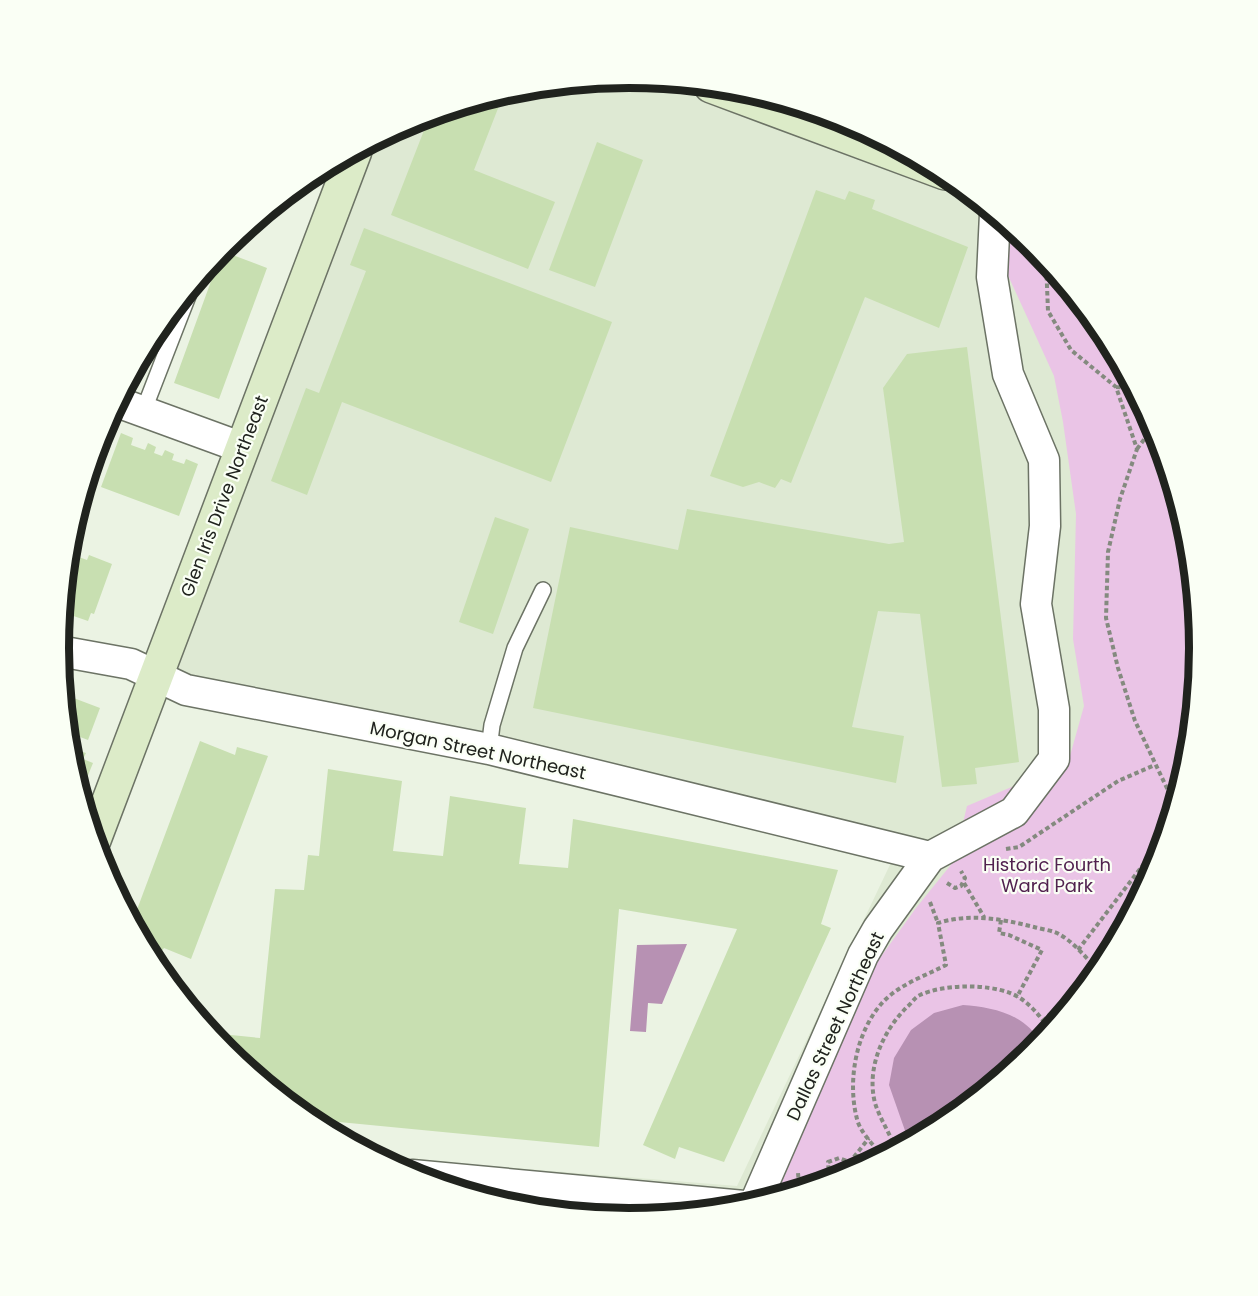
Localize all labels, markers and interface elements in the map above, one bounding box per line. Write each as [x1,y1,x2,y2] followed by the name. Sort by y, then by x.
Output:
[174,392,274,600] street label: Glen Iris Drive Northeast
[368,715,588,785] street label: Morgan Street Northeast
[983,852,1111,898] park label: Historic Fourth Ward Park
[780,927,890,1125] street label: Dallas Street Northeast

